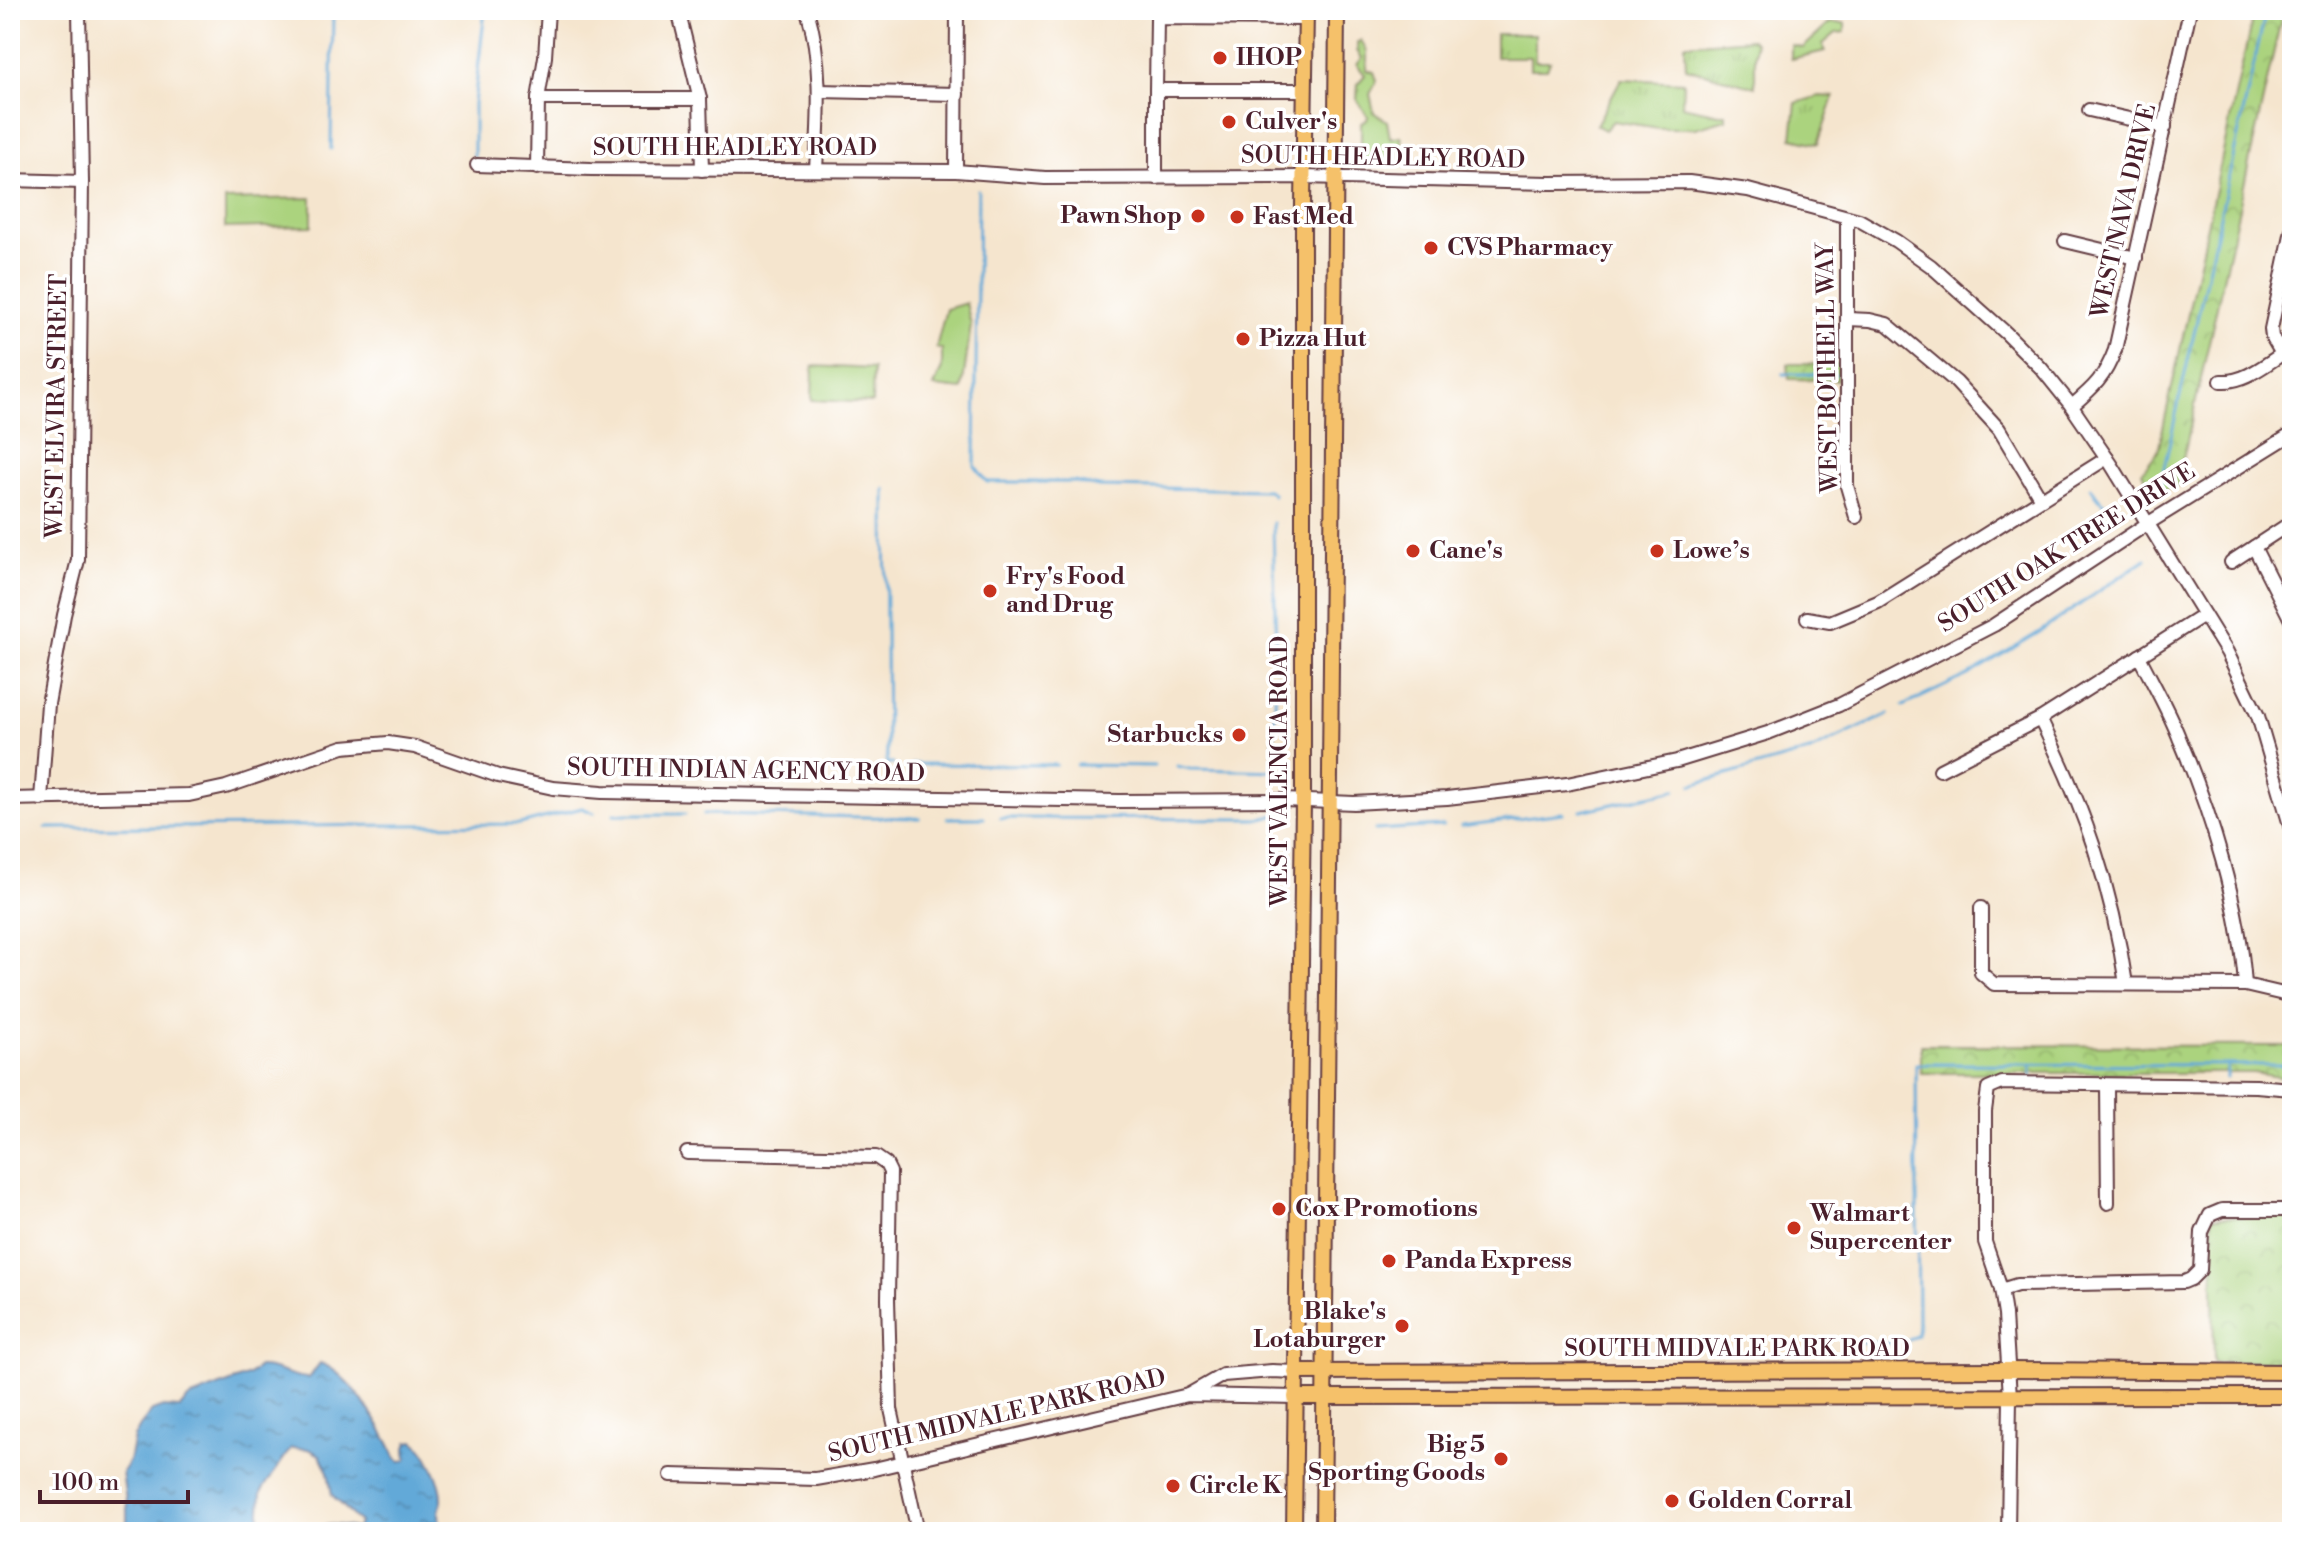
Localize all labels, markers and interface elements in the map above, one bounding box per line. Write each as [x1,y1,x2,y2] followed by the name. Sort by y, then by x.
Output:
[1236,43,1302,73] place label: IHOP
[1211,49,1229,67] marker: IHOP
[2084,101,2163,322] street label: WEST NAVA DRIVE
[1245,107,1337,137] place label: Culver's
[1220,113,1238,131] marker: Culver's
[593,133,877,163] street label: SOUTH HEADLEY ROAD
[1241,141,1525,175] street label: SOUTH HEADLEY ROAD
[1060,201,1182,231] place label: Pawn Shop
[1253,202,1354,232] place label: Fast Med
[1189,207,1207,225] marker: Pawn Shop
[1228,208,1246,226] marker: Fast Med
[1447,233,1614,263] place label: CVS Pharmacy
[1422,239,1440,257] marker: CVS Pharmacy
[1811,242,1845,494] street label: WEST BOTHELL WAY
[40,273,74,540] street label: WEST ELVIRA STREET
[1259,324,1367,354] place label: Pizza Hut
[1234,330,1252,348] marker: Pizza Hut
[1933,456,2201,640] street label: SOUTH OAK TREE DRIVE
[1429,536,1503,566] place label: Cane's
[1673,536,1750,566] place label: Lowe’s
[1404,542,1422,560] marker: Cane's
[1648,542,1666,560] marker: Lowe’s
[1006,562,1125,620] place label: Fry's Food and Drug
[981,582,999,600] marker: Fry's Food and Drug
[1265,636,1295,907] street label: WEST VALENCIA ROAD
[1107,720,1223,750] place label: Starbucks
[1230,726,1248,744] marker: Starbucks
[567,753,925,789] street label: SOUTH INDIAN AGENCY ROAD
[1295,1194,1478,1224] place label: Cox Promotions
[1809,1199,1952,1257] place label: Walmart Supercenter
[1270,1200,1288,1218] marker: Cox Promotions
[1785,1219,1803,1237] marker: Walmart Supercenter
[1405,1246,1572,1276] place label: Panda Express
[1380,1252,1398,1270] marker: Panda Express
[1253,1297,1386,1355] place label: Blake's Lotaburger
[1393,1317,1411,1335] marker: Blake's Lotaburger
[1564,1334,1910,1364] street label: SOUTH MIDVALE PARK ROAD
[825,1363,1169,1469] street label: SOUTH MIDVALE PARK ROAD
[1308,1430,1485,1488] place label: Big 5 Sporting Goods
[1492,1450,1510,1468] marker: Big 5 Sporting Goods
[40,1454,188,1504] scale bar
[52,1468,119,1498] text: 100 m
[1189,1471,1283,1501] place label: Circle K
[1164,1477,1182,1495] marker: Circle K
[1688,1486,1852,1516] place label: Golden Corral
[1663,1492,1681,1510] marker: Golden Corral

